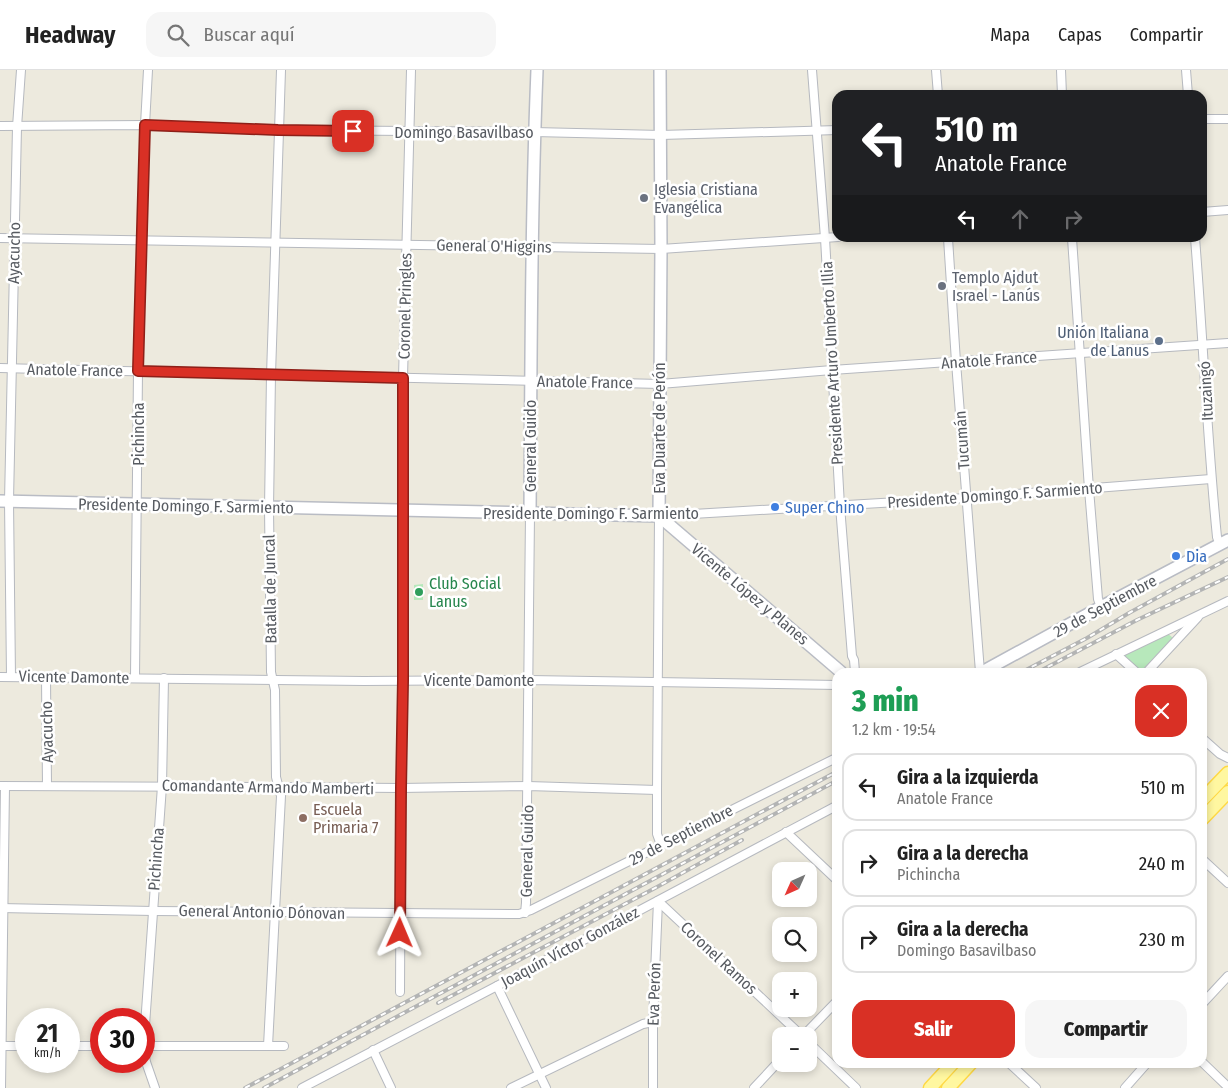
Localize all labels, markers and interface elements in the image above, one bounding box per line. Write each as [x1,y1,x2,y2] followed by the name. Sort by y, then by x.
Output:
[146,12,496,57] search box
[25,21,116,49] text: Headway
[164,21,192,49] icon: search
[204,23,295,46] text: Buscar aquí
[990,24,1030,46] text: Mapa
[1058,24,1102,46] text: Capas
[1130,24,1203,46] text: Compartir
[935,108,1018,150] text: 510 m
[332,110,374,152] pin
[852,110,917,175] icon: left
[339,117,367,145] icon: arrive
[394,123,534,142] street label: Domingo Basavilbaso
[935,150,1067,177] text: Anatole France
[654,180,758,217] place label: Iglesia Cristiana Evangélica
[638,192,650,204] marker: Iglesia Cristiana Evangélica
[953,205,981,233] icon: left
[1006,205,1034,233] icon: ahead
[1059,205,1087,233] icon: right
[4,222,24,284] street label: Ayacucho
[436,235,552,257] street label: General O'Higgins
[395,252,415,359] street label: Coronel Pringles
[817,261,847,465] street label: Presidente Arturo Umberto Illia
[952,268,1040,305] place label: Templo Ajdut Israel - Lanús
[936,280,948,292] marker: Templo Ajdut Israel - Lanús
[1057,323,1149,360] place label: Unión Italiana de Lanus
[1153,335,1165,347] marker: Unión Italiana de Lanus
[940,347,1038,373] street label: Anatole France
[27,360,123,380] street label: Anatole France
[1195,361,1217,421] street label: Ituzaingó
[650,362,669,494] street label: Eva Duarte de Perón
[537,372,633,392] street label: Anatole France
[521,400,540,492] street label: General Guido
[129,402,148,466] street label: Pichincha
[950,410,974,470] street label: Tucumán
[887,478,1103,512] street label: Presidente Domingo F. Sarmiento
[78,495,294,517] street label: Presidente Domingo F. Sarmiento
[785,498,864,517] place label: Super Chino
[769,501,781,513] marker: Super Chino
[483,504,699,523] street label: Presidente Domingo F. Sarmiento
[260,534,280,644] street label: Batalla de Juncal
[687,539,813,649] street label: Vicente López y Planes
[1186,547,1207,566] place label: Dia
[1170,550,1182,562] marker: Dia
[1050,571,1160,641] street label: 29 de Septiembre
[429,574,501,611] place label: Club Social Lanus
[413,586,425,598] marker: Club Social Lanus
[18,667,130,687] street label: Vicente Damonte
[424,671,534,690] street label: Vicente Damonte
[852,683,919,719] text: 3 min
[1135,685,1187,737] button: close
[37,701,57,763] street label: Ayacucho
[852,720,936,739] text: 1.2 km · 19:54
[897,766,1039,789] text: Gira a la izquierda
[854,773,882,801] icon: left
[162,776,374,798] street label: Comandante Armando Mamberti
[1141,776,1185,799] text: 510 m
[897,789,993,808] text: Anatole France
[313,800,379,837] place label: Escuela Primaria 7
[626,801,736,869] street label: 29 de Septiembre
[517,804,537,898] street label: General Guido
[297,812,309,824] marker: Escuela Primaria 7
[144,827,168,891] street label: Pichincha
[897,842,1029,865] text: Gira a la derecha
[854,849,882,877] icon: right
[1139,852,1185,875] text: 240 m
[772,862,818,908] north arrow
[772,862,817,1072] map controls
[897,865,960,884] text: Pichincha
[178,901,346,923] street label: General Antonio Dónovan
[498,903,642,991] street label: Joaquín Víctor González
[373,906,425,958] position arrow
[772,917,817,962] button: search
[677,918,761,998] street label: Coronel Ramos
[897,918,1029,941] text: Gira a la derecha
[854,925,882,953] icon: right
[1139,928,1185,951] text: 230 m
[897,941,1036,960] text: Domingo Basavilbaso
[643,962,665,1026] street label: Eva Perón
[772,972,817,1017] button: +
[852,1000,1015,1058] button: Salir
[1025,1000,1187,1058] button: Compartir
[90,1008,155,1073] speed limit sign: 30
[37,1019,58,1049] text: 21
[772,1027,817,1072] button: −
[34,1046,61,1060] text: km/h

